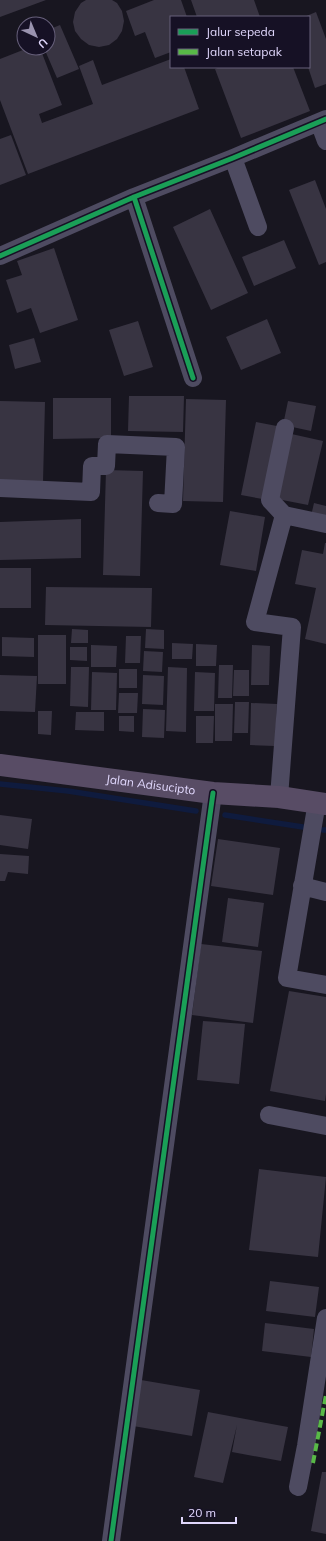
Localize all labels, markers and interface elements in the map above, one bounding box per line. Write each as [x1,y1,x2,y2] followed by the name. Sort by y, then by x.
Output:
[16,16,56,56] north arrow
[170,16,310,68] legend
[206,24,275,39] text: Jalur sepeda
[35,35,51,51] text: U
[206,44,283,59] text: Jalan setapak
[105,771,197,798] street label: Jalan Adisucipto
[182,1499,236,1525] scale bar
[188,1505,216,1520] text: 20 m

